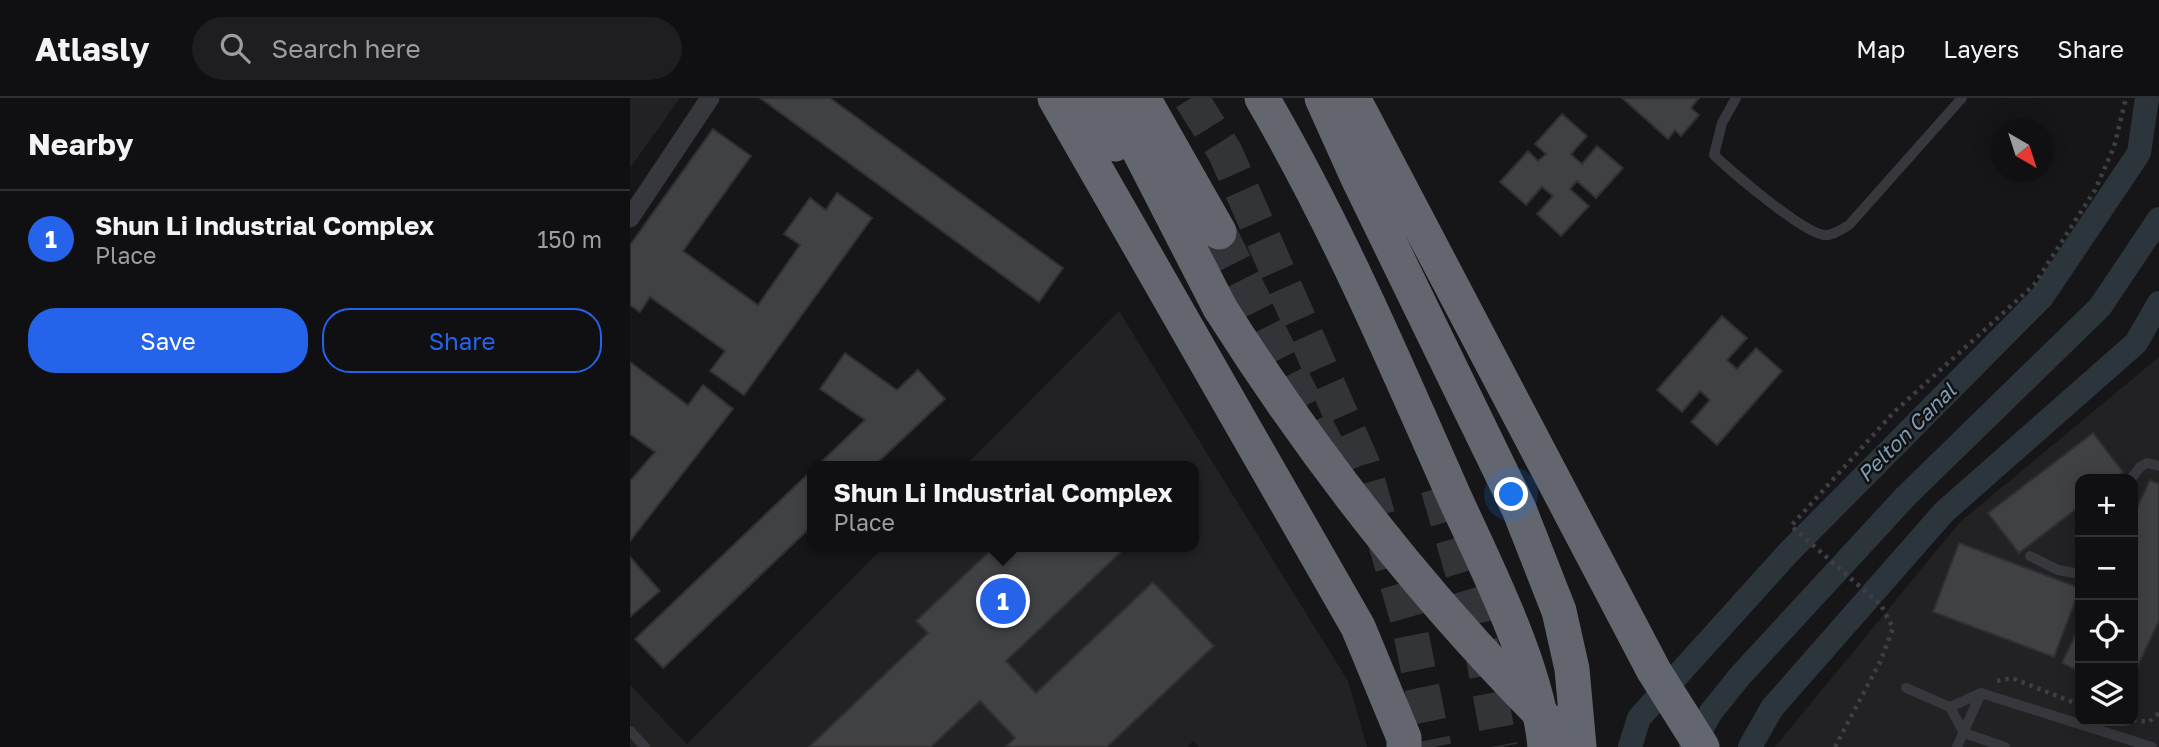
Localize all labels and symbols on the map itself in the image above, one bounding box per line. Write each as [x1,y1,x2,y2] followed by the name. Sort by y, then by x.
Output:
[1991,119,2054,182] north arrow
[1852,377,1962,487] water label: Pelton Canal
[1494,477,1528,511] your location
[980,575,1026,627] pin: 1

